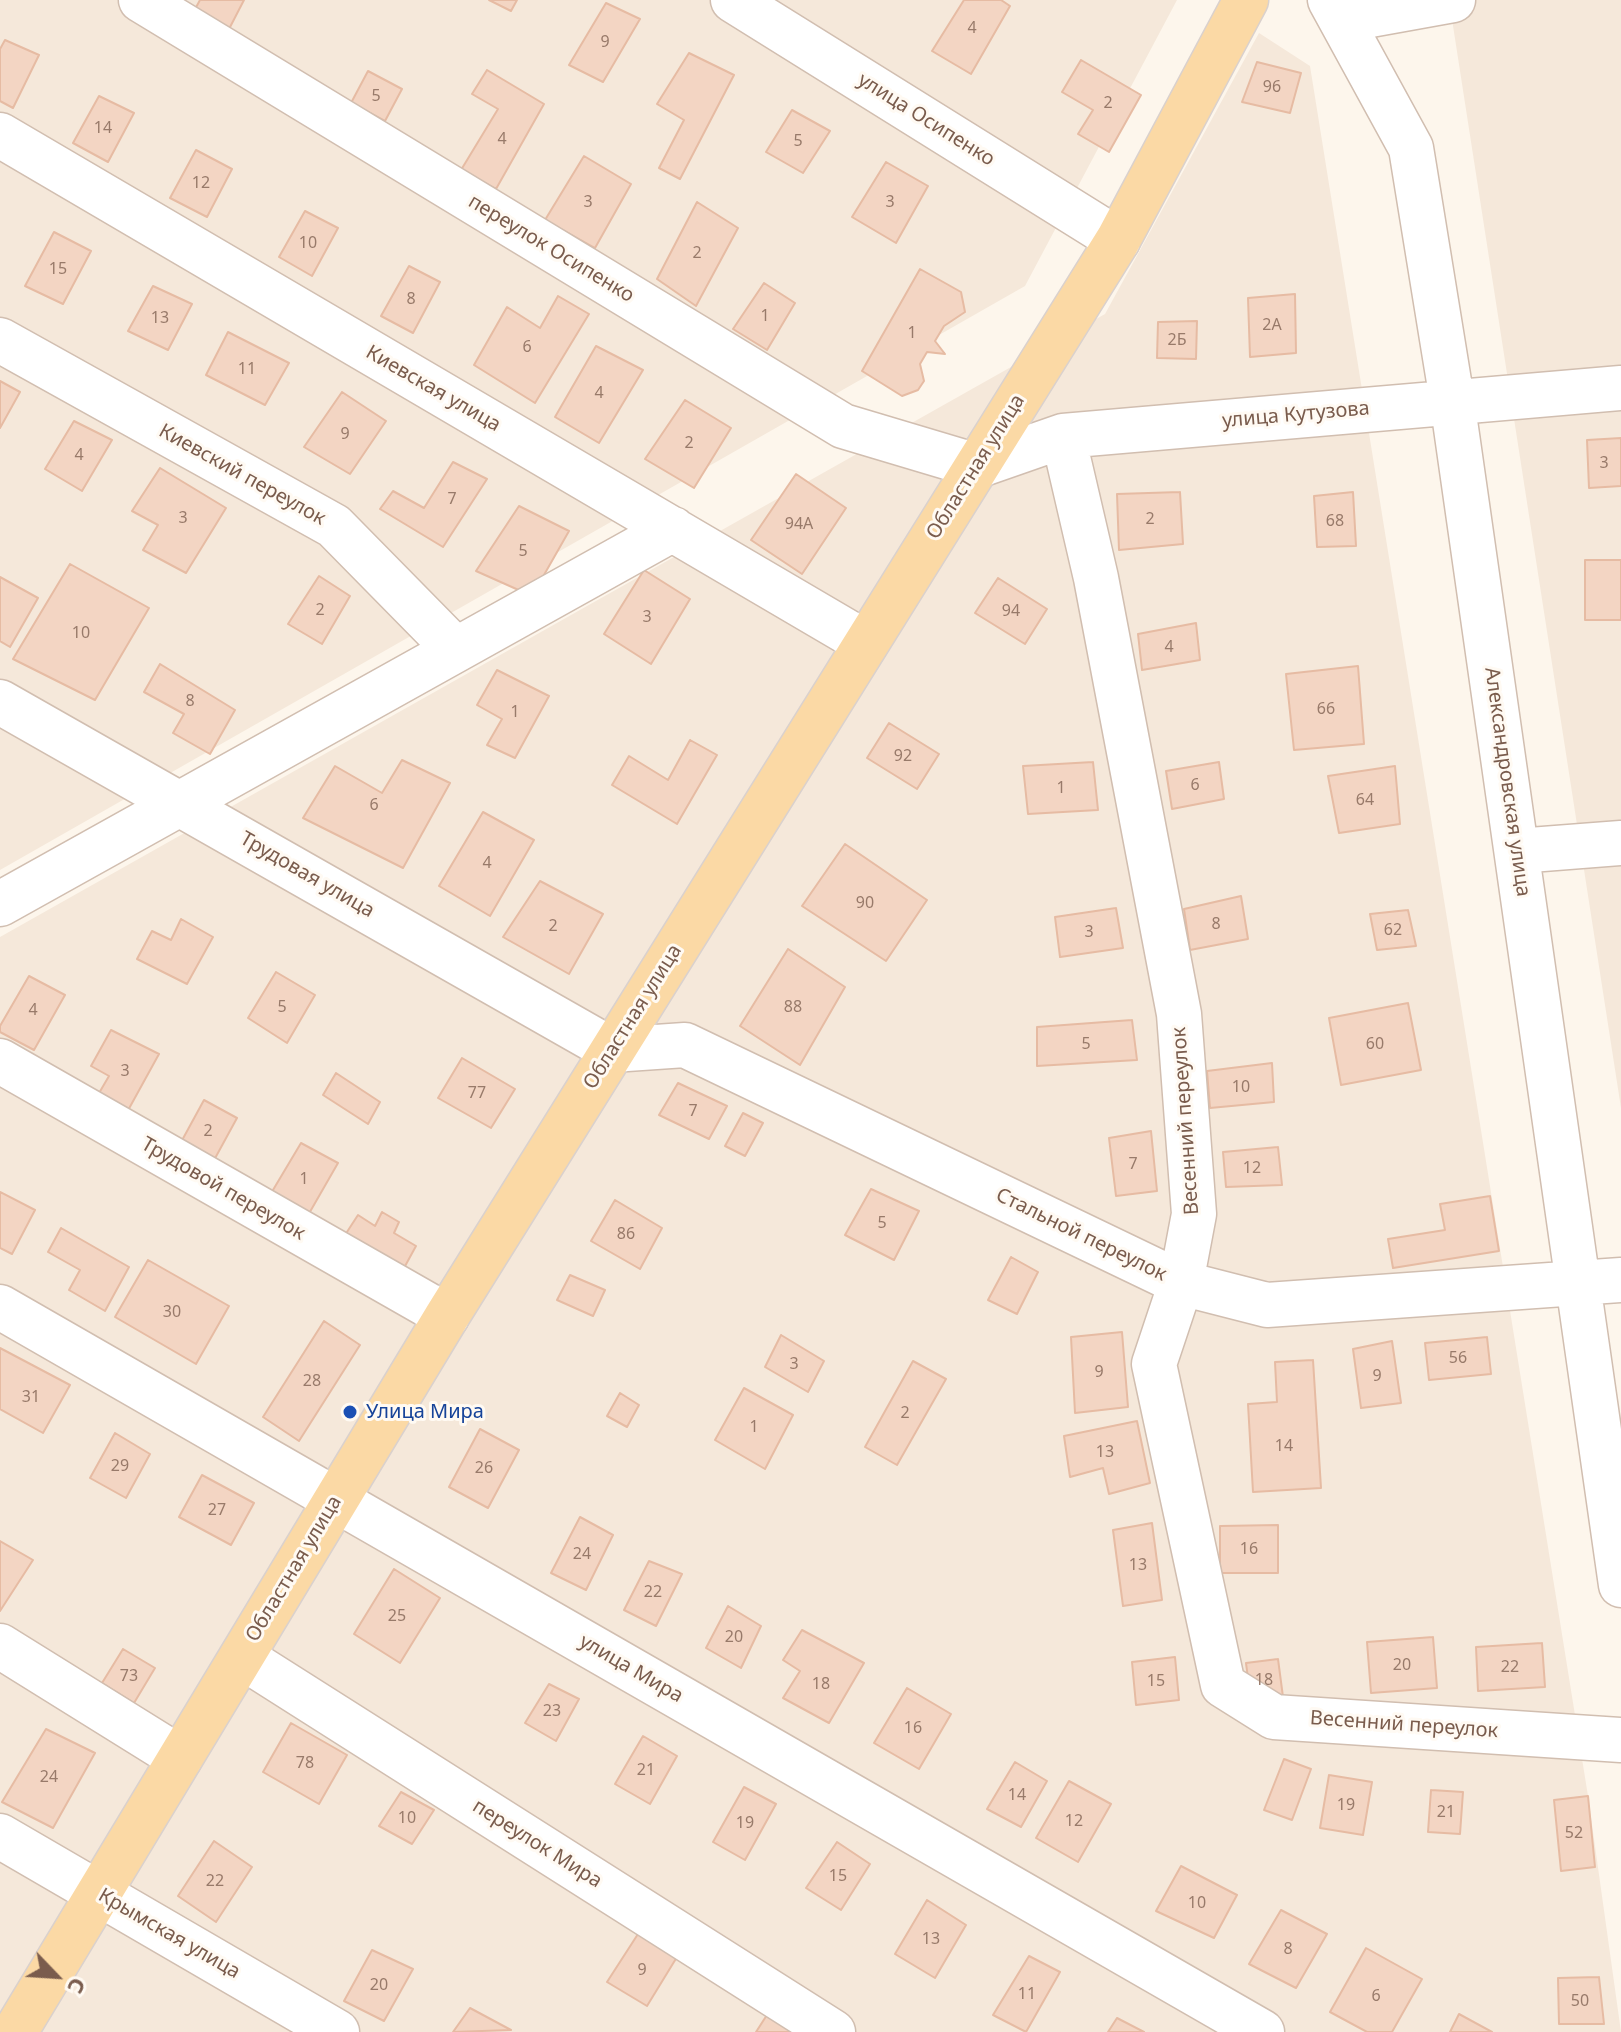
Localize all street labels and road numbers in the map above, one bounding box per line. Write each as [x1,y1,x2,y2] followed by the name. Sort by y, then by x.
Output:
[853,68,999,172] street label: улица Осипенко
[464,190,638,308] street label: переулок Осипенко
[361,341,505,437] street label: Киевская улица
[922,390,1030,544] street label: Областная улица
[1221,397,1371,433] street label: улица Кутузова
[154,419,330,531] street label: Киевский переулок
[1479,666,1535,898] street label: Александровская улица
[236,827,378,923] street label: Трудовая улица
[579,940,687,1094] street label: Областная улица
[1167,1026,1205,1216] street label: Весенний переулок
[137,1132,309,1246] street label: Трудовой переулок
[992,1183,1170,1287] street label: Стальной переулок
[241,1492,347,1646] street label: Областная улица
[575,1630,687,1708] street label: улица Мира
[1309,1706,1499,1744] street label: Весенний переулок
[468,1795,606,1893] street label: переулок Мира
[94,1884,244,1984] street label: Крымская улица

